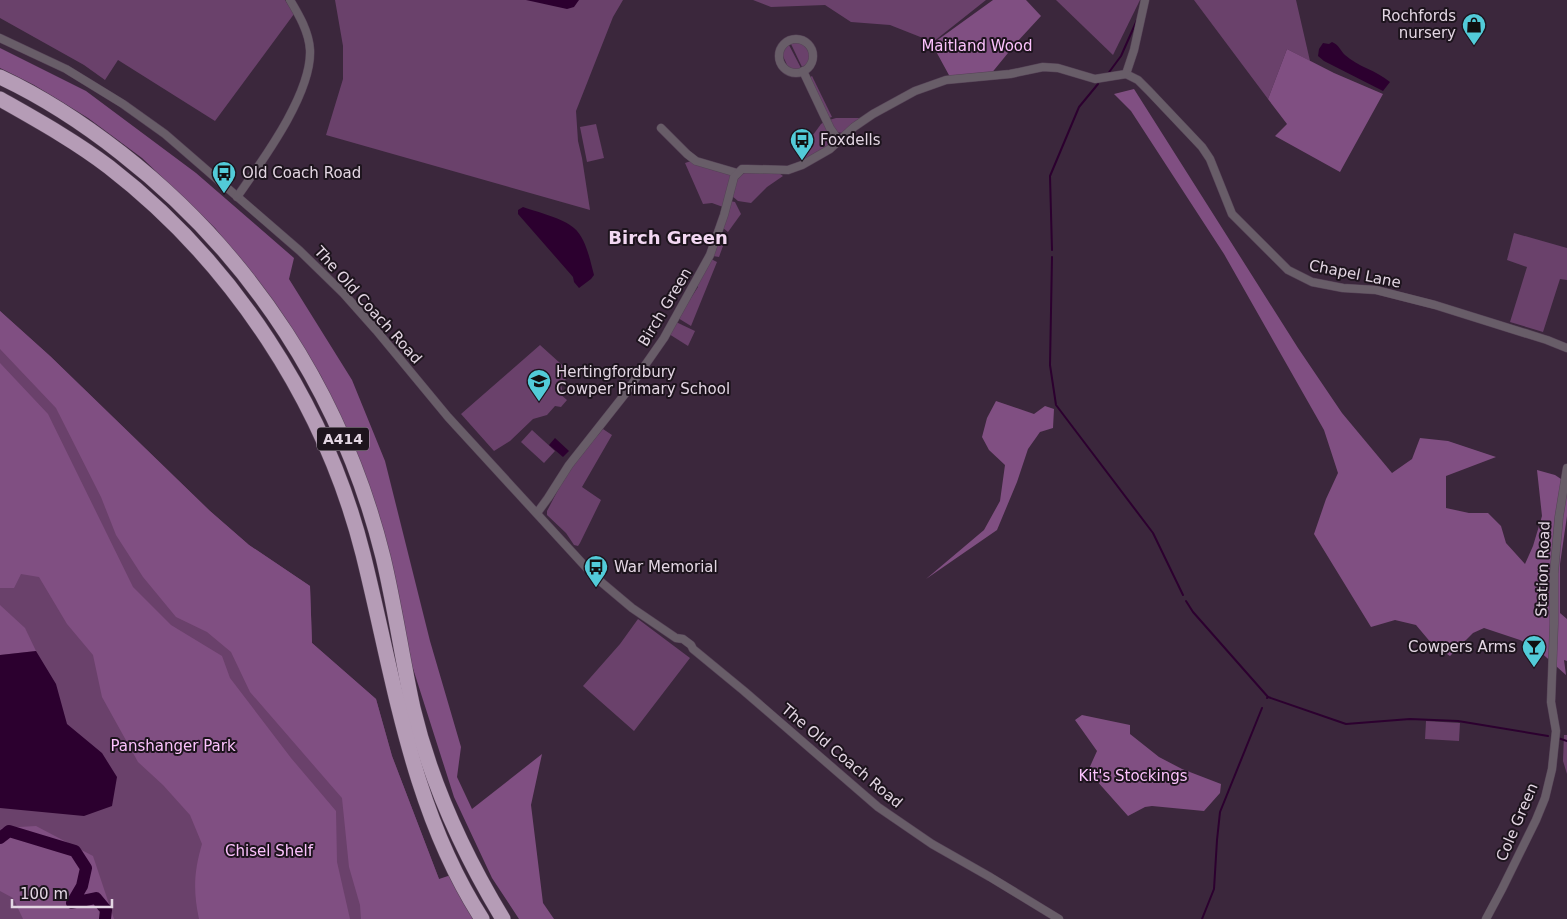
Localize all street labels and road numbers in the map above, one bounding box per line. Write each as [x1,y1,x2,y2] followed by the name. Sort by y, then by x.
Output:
[310,242,426,367] street label: The Old Coach Road
[1308,256,1402,292] street label: Chapel Lane
[635,265,695,349] street label: Birch Green
[317,428,369,450] road number: A414
[1532,521,1554,617] street label: Station Road
[777,700,906,812] street label: The Old Coach Road
[1492,780,1542,864] street label: Cole Green

